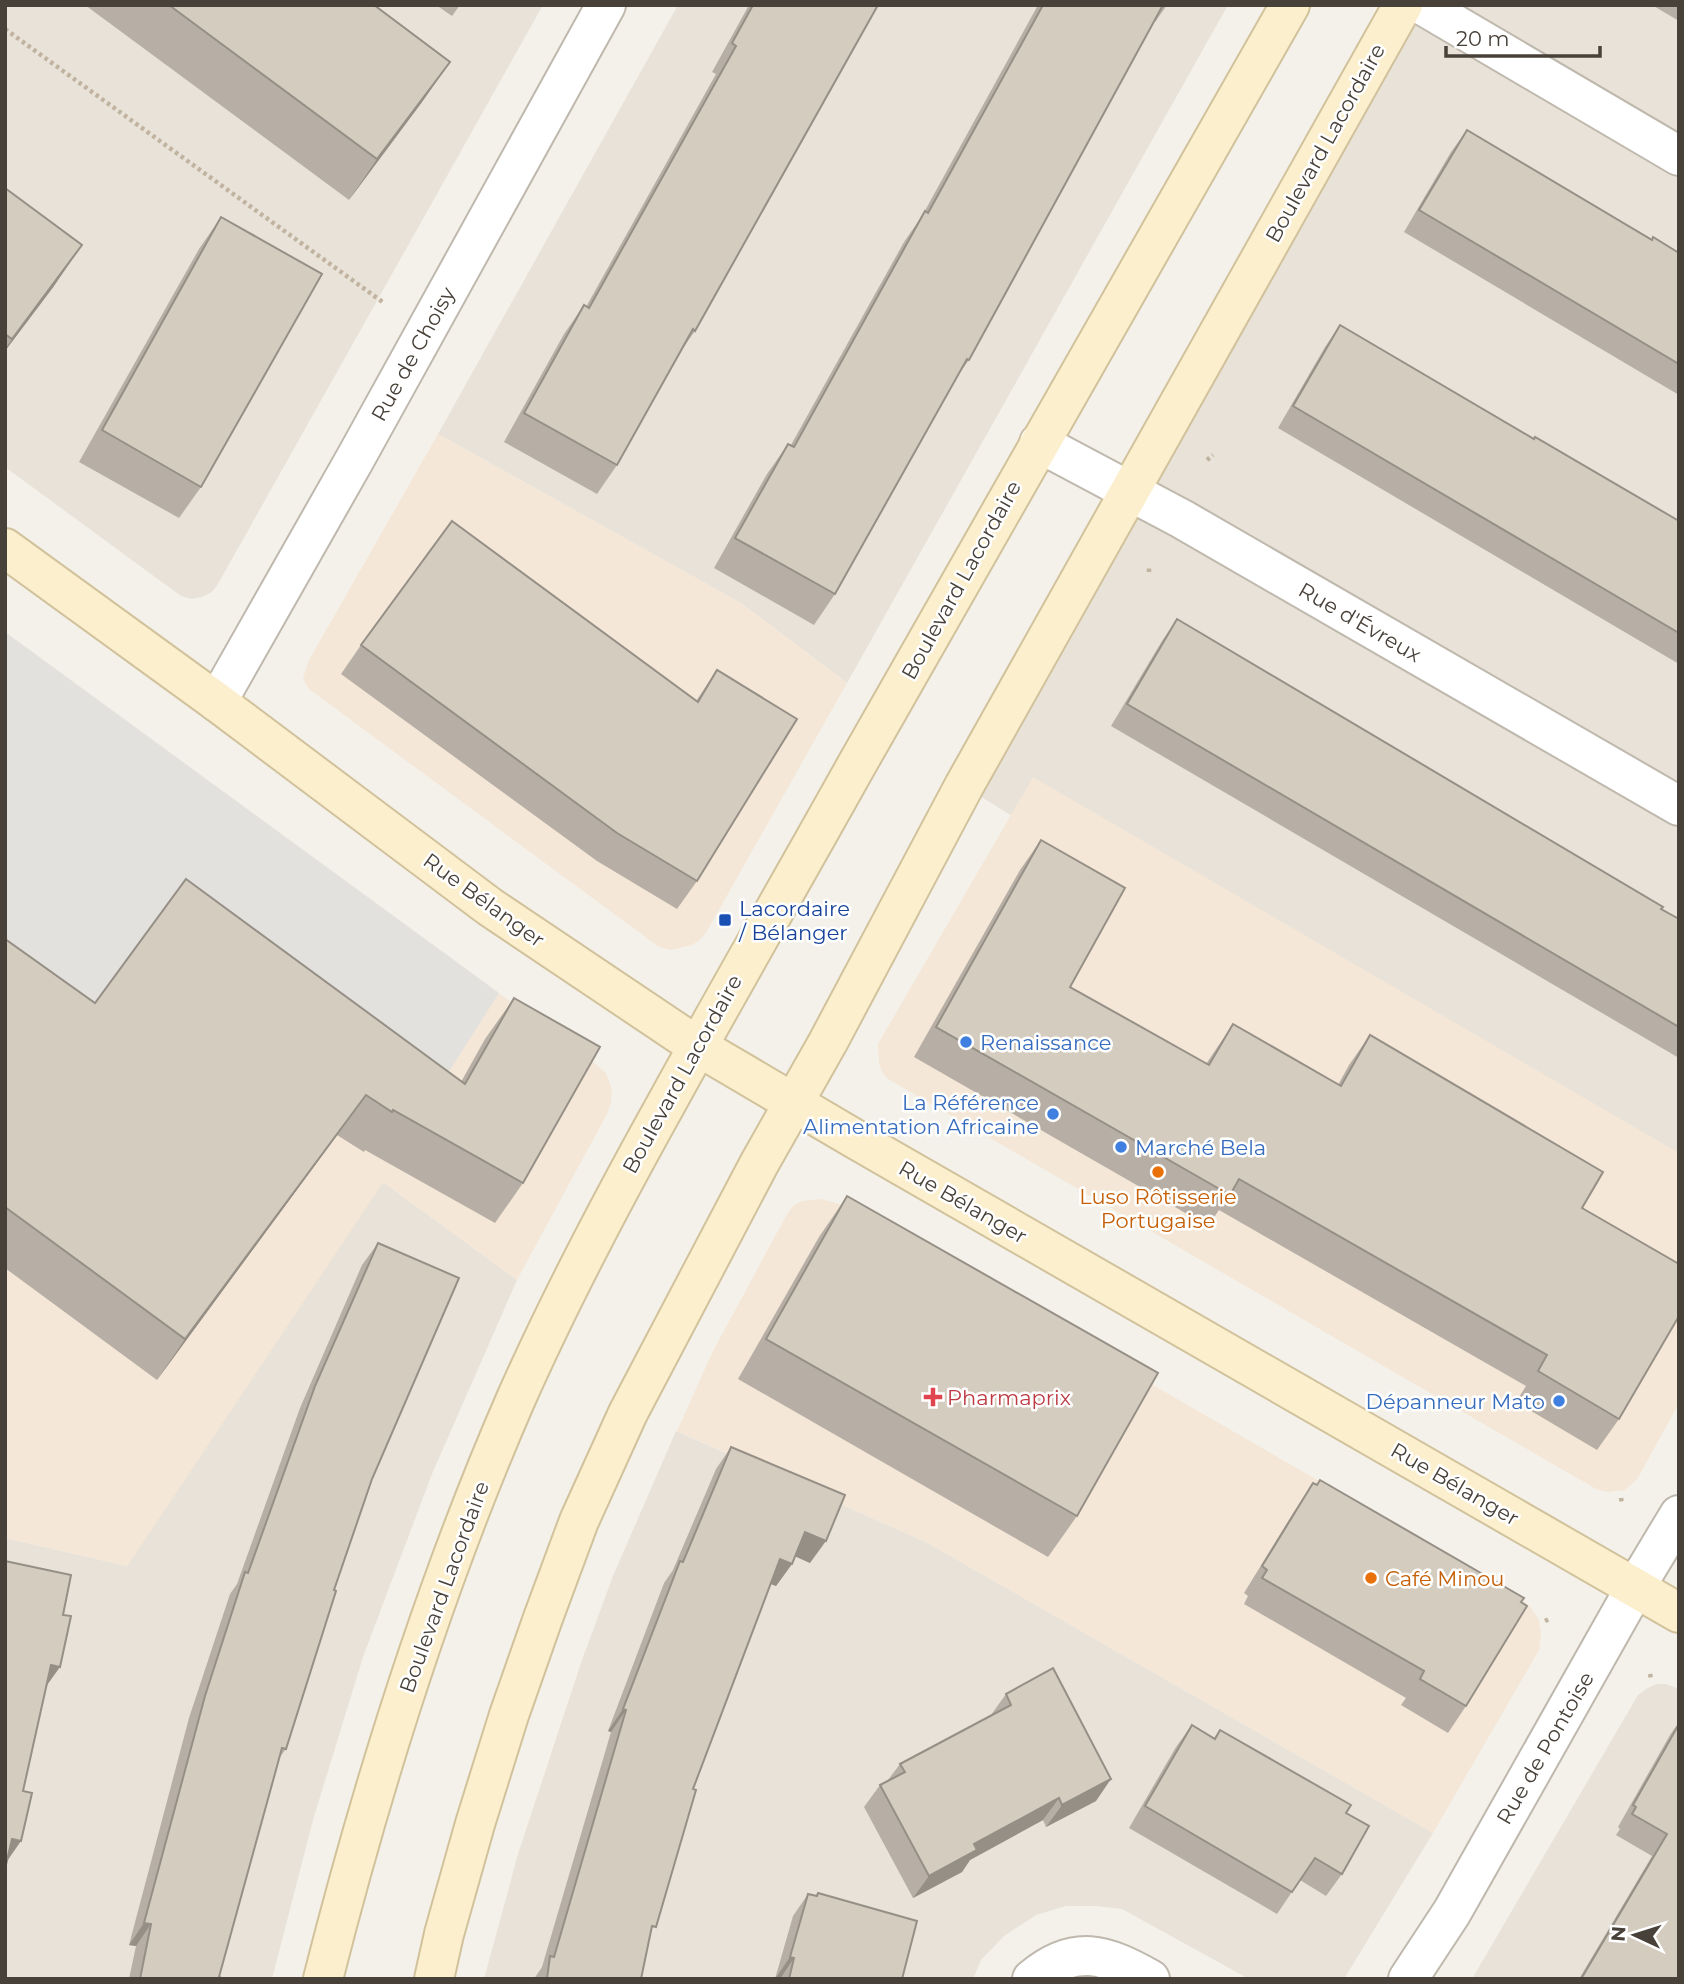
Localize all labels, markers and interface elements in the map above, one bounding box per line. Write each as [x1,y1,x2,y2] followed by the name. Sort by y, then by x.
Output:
[1446,14,1600,58] scale bar
[1456,26,1510,51] text: 20 m
[1260,39,1390,247] street label: Boulevard Lacordaire
[366,282,460,425] street label: Rue de Choisy
[896,476,1026,684] street label: Boulevard Lacordaire
[1294,577,1426,667] street label: Rue d'Évreux
[419,848,549,952] street label: Rue Bélanger
[738,896,850,945] place label: Lacordaire / Bélanger
[717,912,733,928] marker: Lacordaire / Bélanger
[617,970,747,1178] street label: Boulevard Lacordaire
[980,1030,1112,1055] place label: Renaissance
[958,1034,974,1050] marker: Renaissance
[803,1090,1039,1139] place label: La Référence Alimentation Africaine
[1045,1106,1061,1122] marker: La Référence Alimentation Africaine
[1135,1135,1266,1160] place label: Marché Bela
[1113,1139,1129,1155] marker: Marché Bela
[895,1155,1031,1249] street label: Rue Bélanger
[1150,1164,1166,1180] marker: Luso Rôtisserie Portugaise
[1079,1184,1237,1233] place label: Luso Rôtisserie Portugaise
[947,1385,1071,1410] place label: Pharmaprix
[925,1389,941,1405] marker: Pharmaprix
[1366,1389,1545,1414] place label: Dépanneur Mato
[1551,1393,1567,1409] marker: Dépanneur Mato
[1387,1437,1523,1531] street label: Rue Bélanger
[394,1478,494,1696] street label: Boulevard Lacordaire
[1385,1566,1504,1591] place label: Café Minou
[1363,1570,1379,1586] marker: Café Minou
[1491,1667,1599,1829] street label: Rue de Pontoise
[1600,1900,1670,1970] north arrow
[1607,1925,1631,1942] text: N

